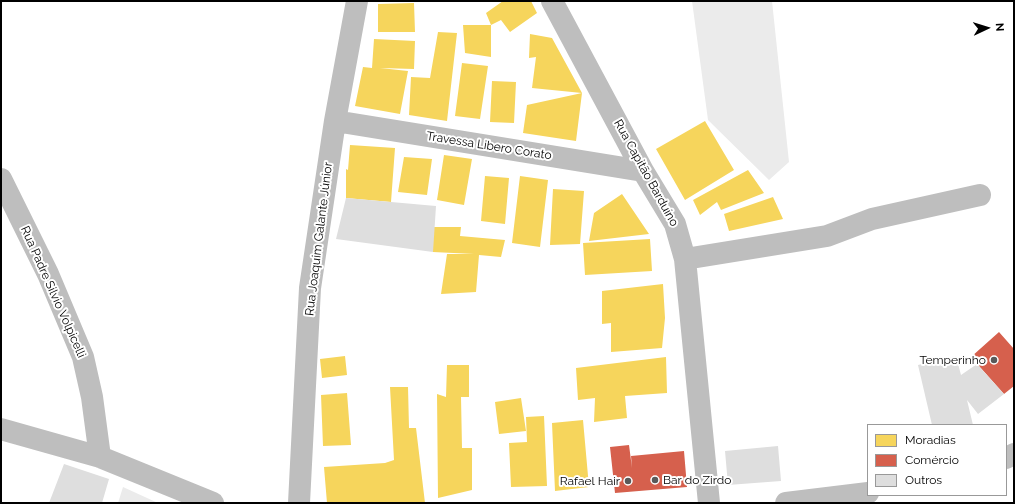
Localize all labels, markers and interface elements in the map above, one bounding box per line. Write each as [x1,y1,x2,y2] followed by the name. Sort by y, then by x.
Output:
[967,8,1007,48] north arrow
[993,22,1006,32] text: N
[611,117,681,229] street label: Rua Capitão Barduíno
[425,129,553,163] street label: Travessa Libero Corato
[302,161,336,317] street label: Rua Joaquim Galante Júnior
[17,224,89,360] street label: Rua Padre Silvio Volpicelli
[920,353,986,367] place label: Temperinho
[989,355,999,365] marker: Temperinho
[867,424,1007,496] legend
[905,433,956,447] text: Moradias
[905,453,959,467] text: Comércio
[663,473,731,487] place label: Bar do Zirdo
[905,473,942,487] text: Outros
[560,474,620,488] place label: Rafael Hair
[650,475,660,485] marker: Bar do Zirdo
[623,476,633,486] marker: Rafael Hair

